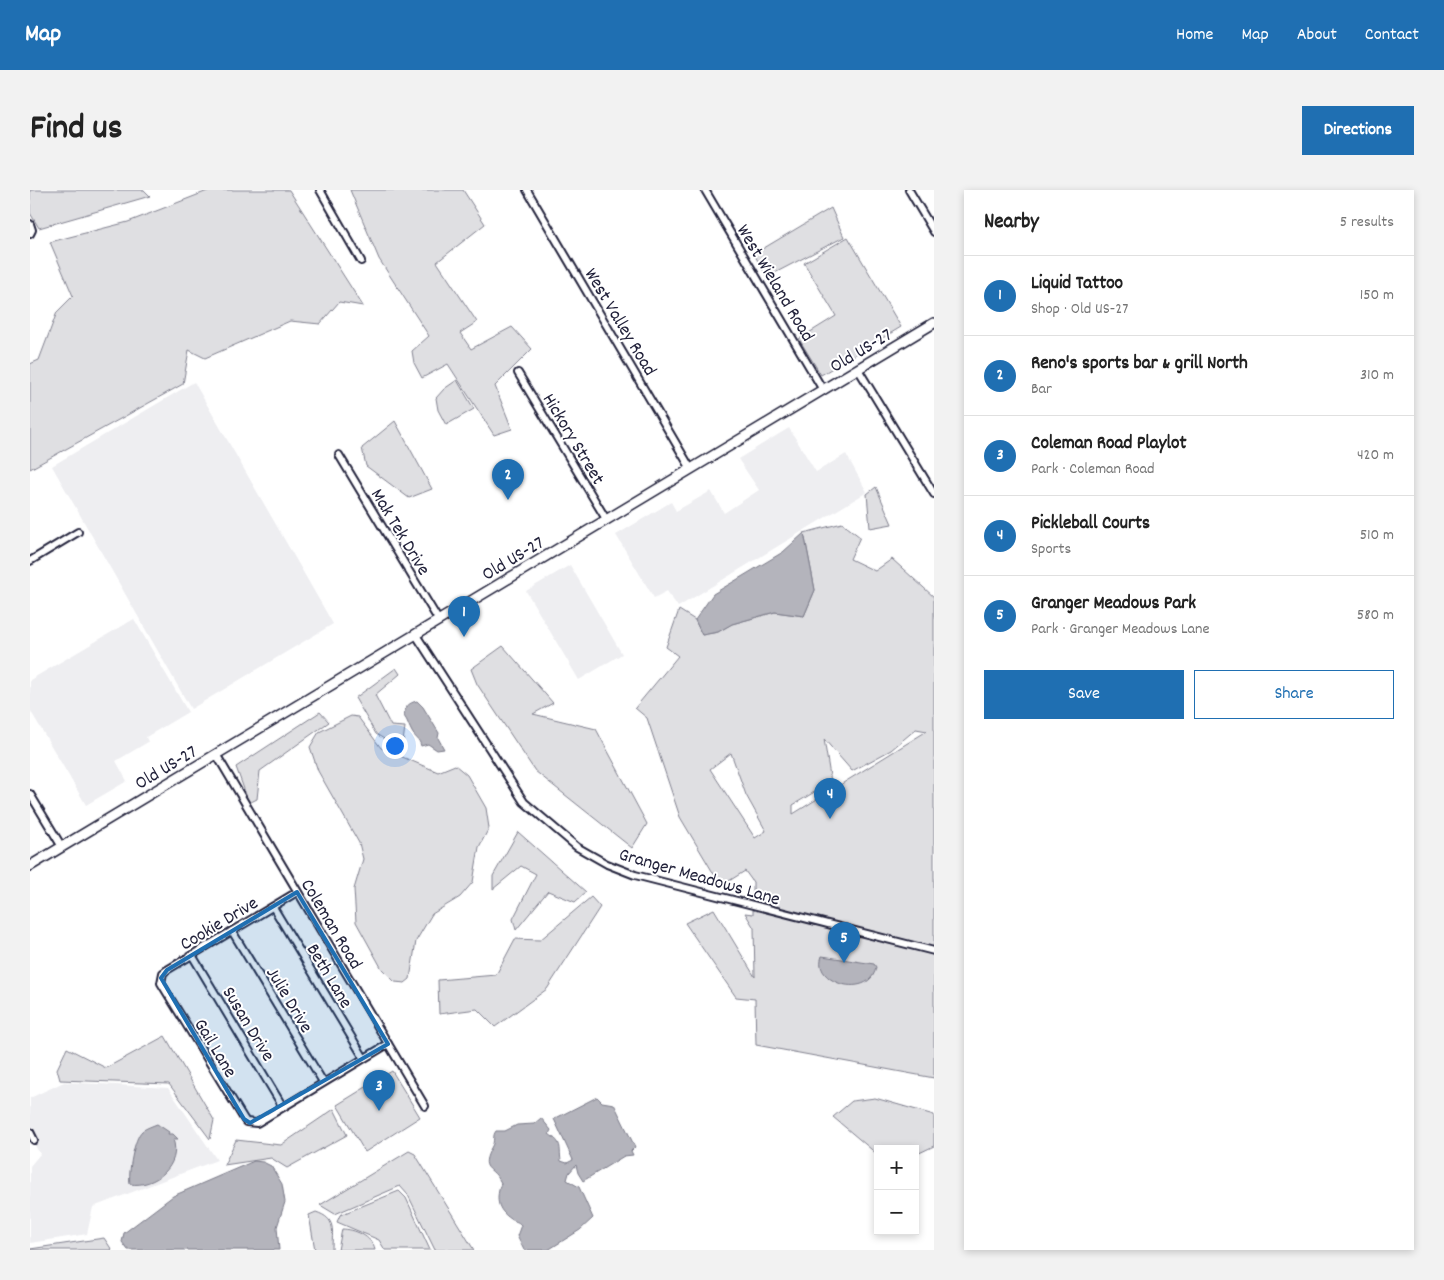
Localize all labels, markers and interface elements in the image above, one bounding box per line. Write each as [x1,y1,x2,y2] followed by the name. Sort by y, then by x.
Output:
[25,18,61,52] text: Map
[1176,23,1213,48] text: Home
[1241,23,1269,48] text: Map
[1297,23,1337,48] text: About
[1365,23,1419,48] text: Contact
[30,105,122,155] text: Find us
[1302,106,1414,155] button: Directions
[984,208,1039,238] text: Nearby
[1340,211,1394,234] text: 5 results
[728,220,820,347] street label: West Wieland Road
[576,264,662,382] street label: West Valley Road
[1031,271,1123,298] text: Liquid Tattoo
[998,284,1002,307] text: 1
[1360,284,1394,307] text: 150 m
[1031,298,1128,321] text: Shop · Old US-27
[826,323,898,381] street label: Old US-27
[1031,351,1248,378] text: Reno's sports bar & grill North
[997,364,1004,387] text: 2
[1360,364,1394,387] text: 310 m
[1031,378,1052,401] text: Bar
[534,389,610,491] street label: Hickory Street
[1031,431,1186,458] text: Coleman Road Playlot
[996,444,1004,467] text: 3
[1357,444,1394,467] text: 420 m
[1031,458,1155,481] text: Park · Coleman Road
[492,459,524,500] pin: 2
[362,484,436,581] street label: Mak Tek Drive
[1031,511,1150,538] text: Pickleball Courts
[997,524,1003,547] text: 4
[1360,524,1394,547] text: 510 m
[478,531,550,589] street label: Old US-27
[1031,538,1071,561] text: Sports
[1031,591,1196,618] text: Granger Meadows Park
[448,596,480,637] pin: 1
[996,604,1004,627] text: 5
[1357,604,1394,627] text: 580 m
[1031,618,1210,641] text: Park · Granger Meadows Lane
[984,670,1184,719] button: Save
[1194,670,1394,719] button: Share
[382,733,408,759] your location
[131,740,203,798] street label: Old US-27
[814,778,846,819] pin: 4
[615,842,783,914] street label: Granger Meadows Lane
[292,874,368,975] street label: Coleman Road
[176,891,264,959] street label: Cookie Drive
[828,922,860,963] pin: 5
[298,939,358,1014] street label: Beth Lane
[258,963,318,1039] street label: Julie Drive
[214,982,280,1067] street label: Susan Drive
[186,1014,242,1083] street label: Gail Lane
[363,1070,395,1111] pin: 3
[874,1145,919,1235] map controls
[874,1145,919,1190] button: +
[874,1190,919,1235] button: −

